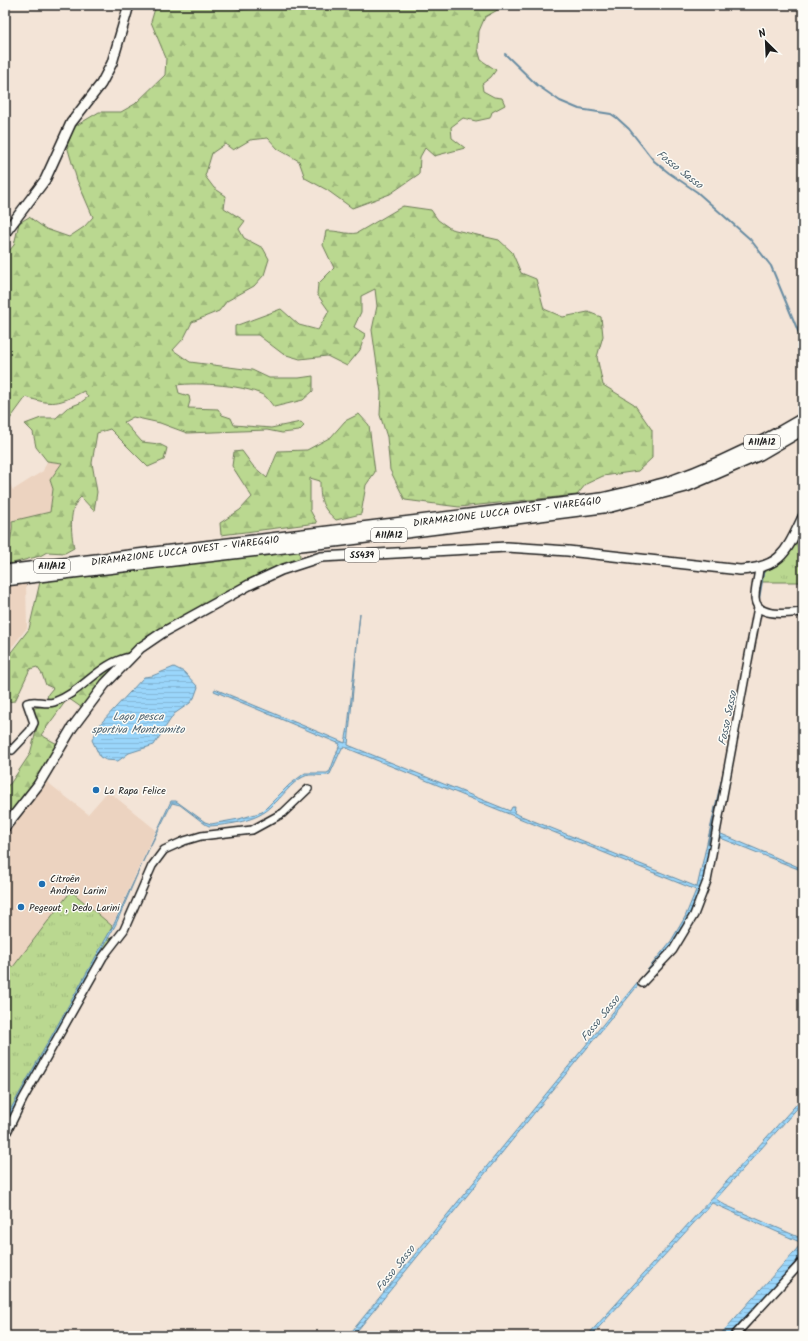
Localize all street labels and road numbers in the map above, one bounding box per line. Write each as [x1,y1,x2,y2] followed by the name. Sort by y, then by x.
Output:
[744,435,780,449] road number: A11/A12
[412,493,602,531] street label: DIRAMAZIONE LUCCA OVEST - VIAREGGIO
[371,528,407,542] road number: A11/A12
[90,532,280,570] street label: DIRAMAZIONE LUCCA OVEST - VIAREGGIO
[345,548,379,562] road number: SS439
[34,559,70,573] road number: A11/A12

